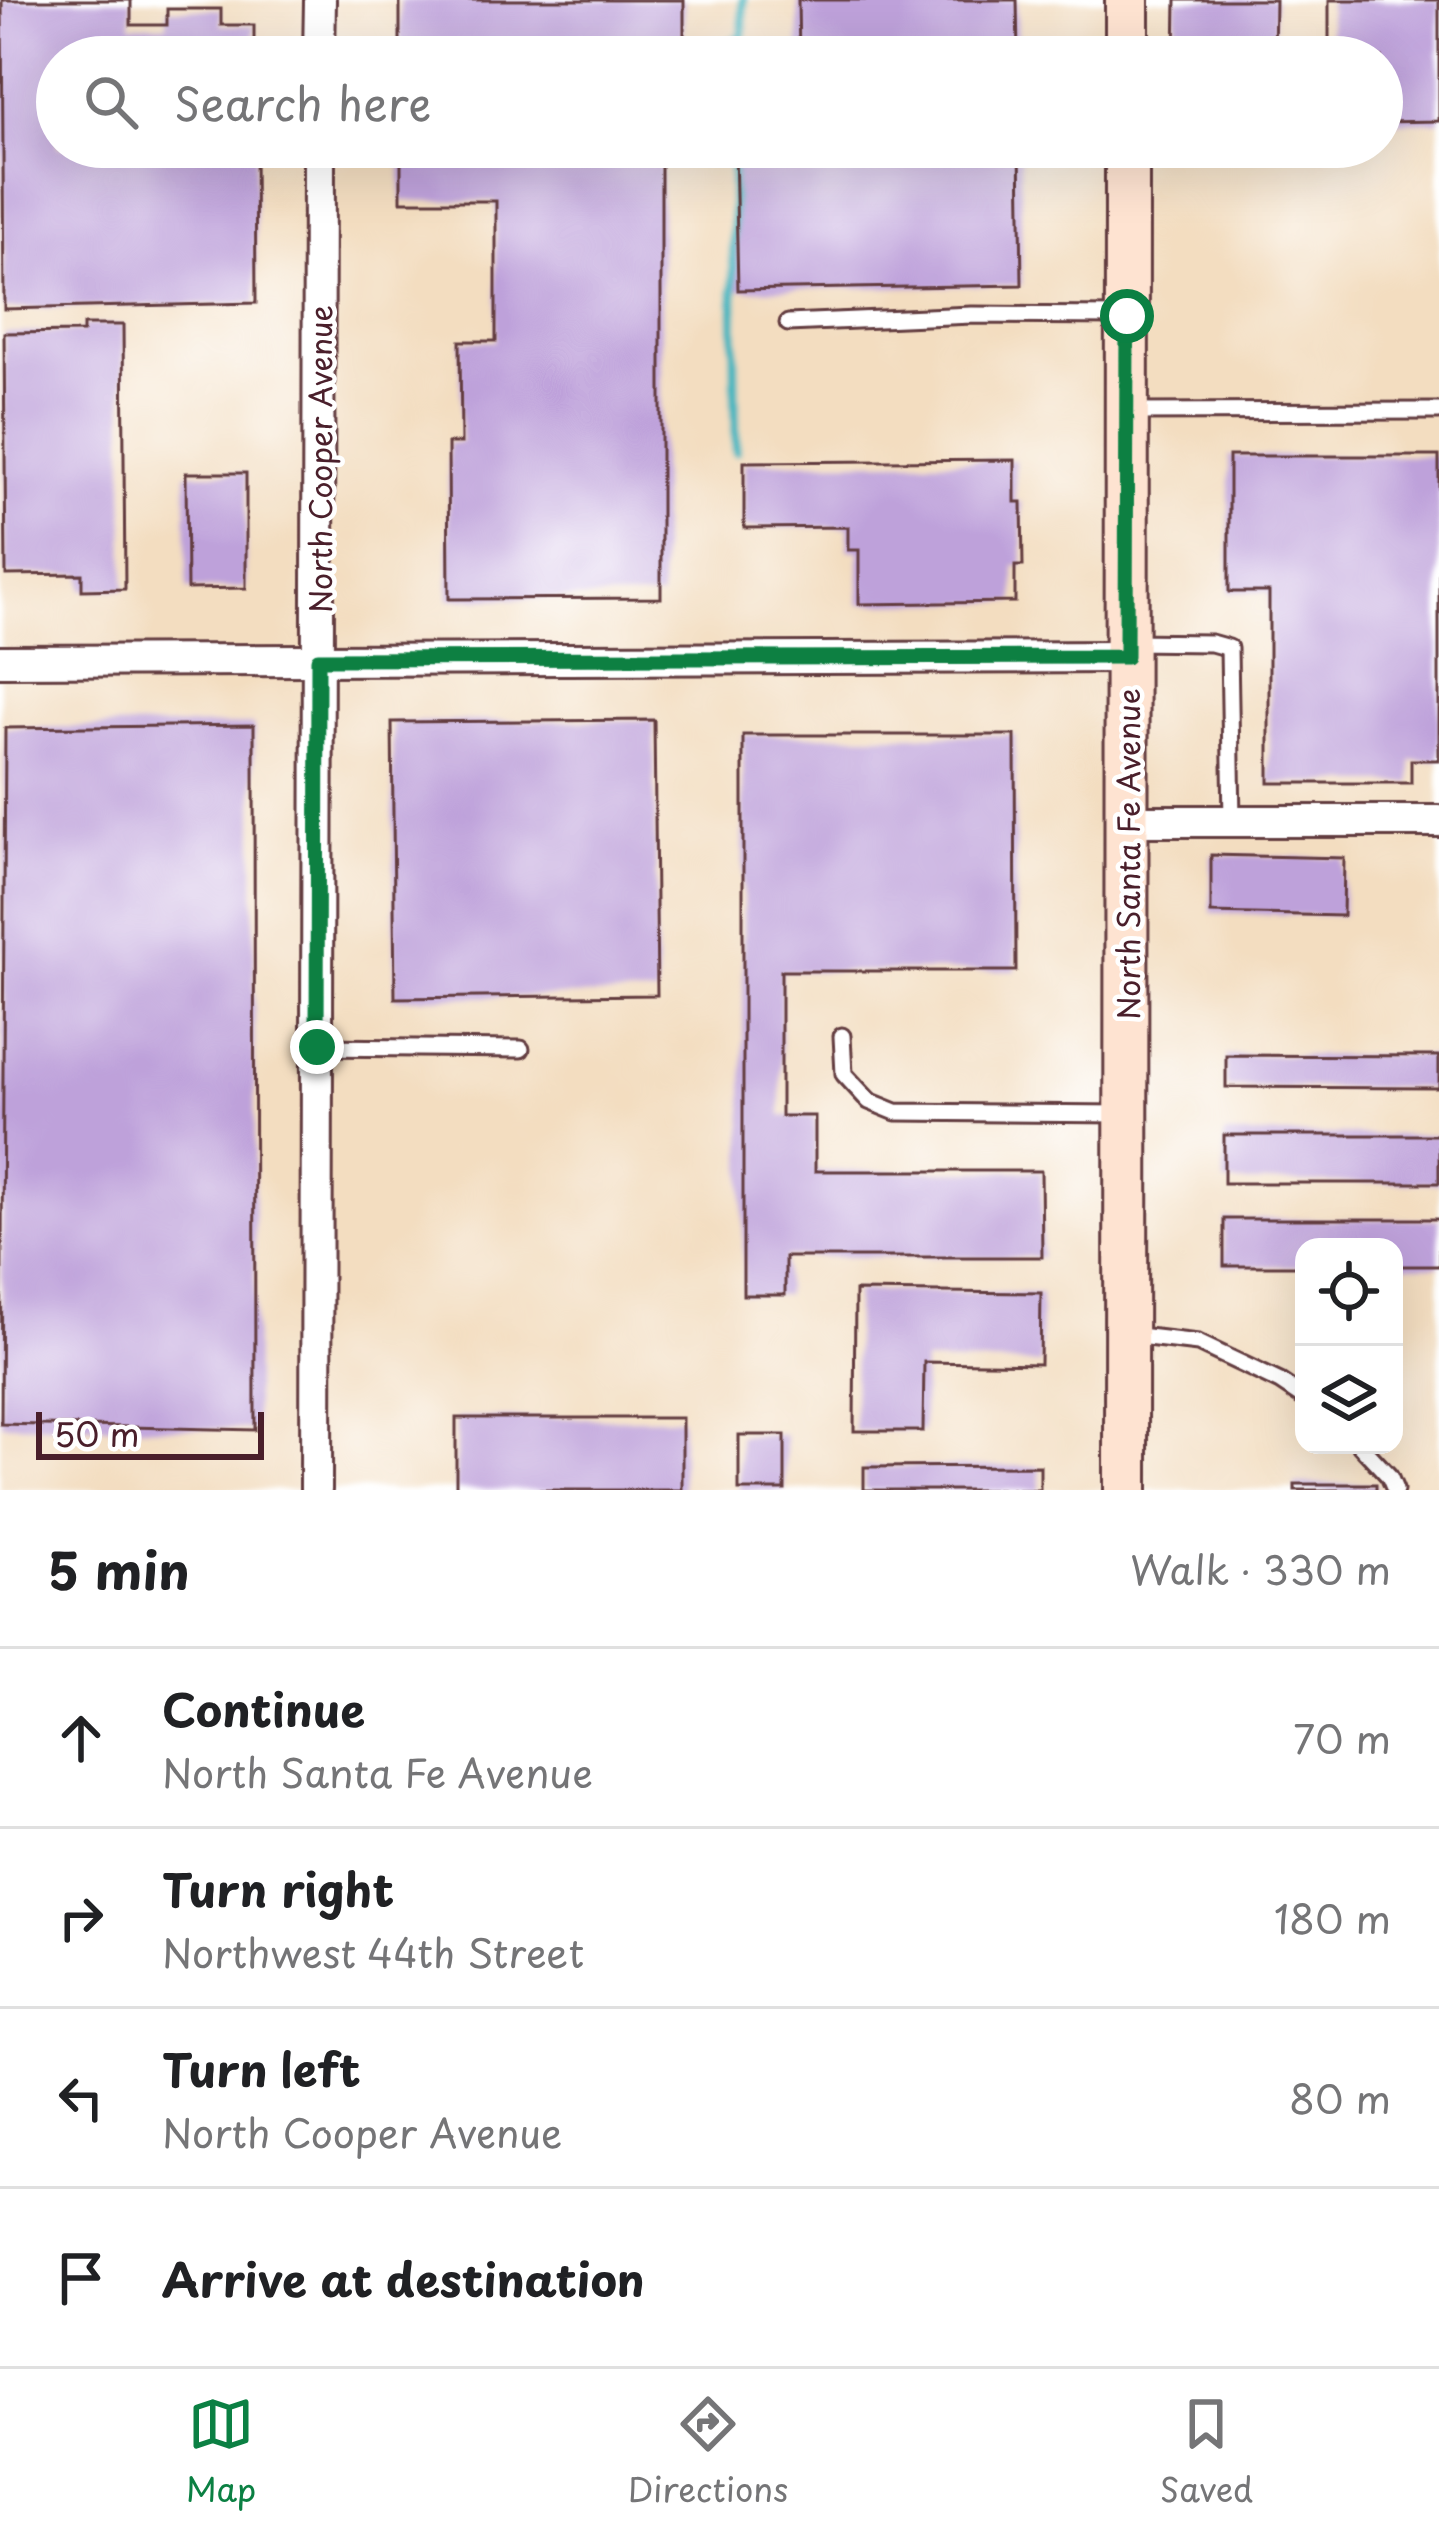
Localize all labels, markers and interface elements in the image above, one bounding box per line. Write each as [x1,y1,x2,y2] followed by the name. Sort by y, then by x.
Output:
[36,36,1403,168] search box
[174,68,431,136] text: Search here
[78,69,144,135] icon: search
[1100,289,1154,343] route start
[297,305,342,613] street label: North Cooper Avenue
[1105,688,1150,1020] street label: North Santa Fe Avenue
[290,1020,344,1074] route end
[1295,1238,1403,1454] map controls
[1295,1238,1403,1346] button: locate
[1295,1346,1403,1454] button: layers
[36,1406,264,1459] scale bar
[54,1408,140,1458] text: 50 m
[48,1530,190,1607] text: 5 min
[1130,1539,1391,1598] text: Walk · 330 m
[162,1674,365,1742] text: Continue
[48,1705,114,1771] icon: ahead
[1293,1708,1391,1767] text: 70 m
[162,1742,593,1801] text: North Santa Fe Avenue
[162,1854,394,1922] text: Turn right
[48,1885,114,1951] icon: right
[1274,1888,1391,1947] text: 180 m
[162,1922,584,1981] text: Northwest 44th Street
[162,2034,361,2102] text: Turn left
[48,2065,114,2131] icon: left
[1289,2068,1391,2127] text: 80 m
[162,2102,562,2161] text: North Cooper Avenue
[162,2244,645,2312] text: Arrive at destination
[48,2245,114,2311] icon: arrive
[186,2391,256,2513] tab: Map
[628,2391,788,2513] tab: Directions
[1160,2391,1253,2513] tab: Saved

